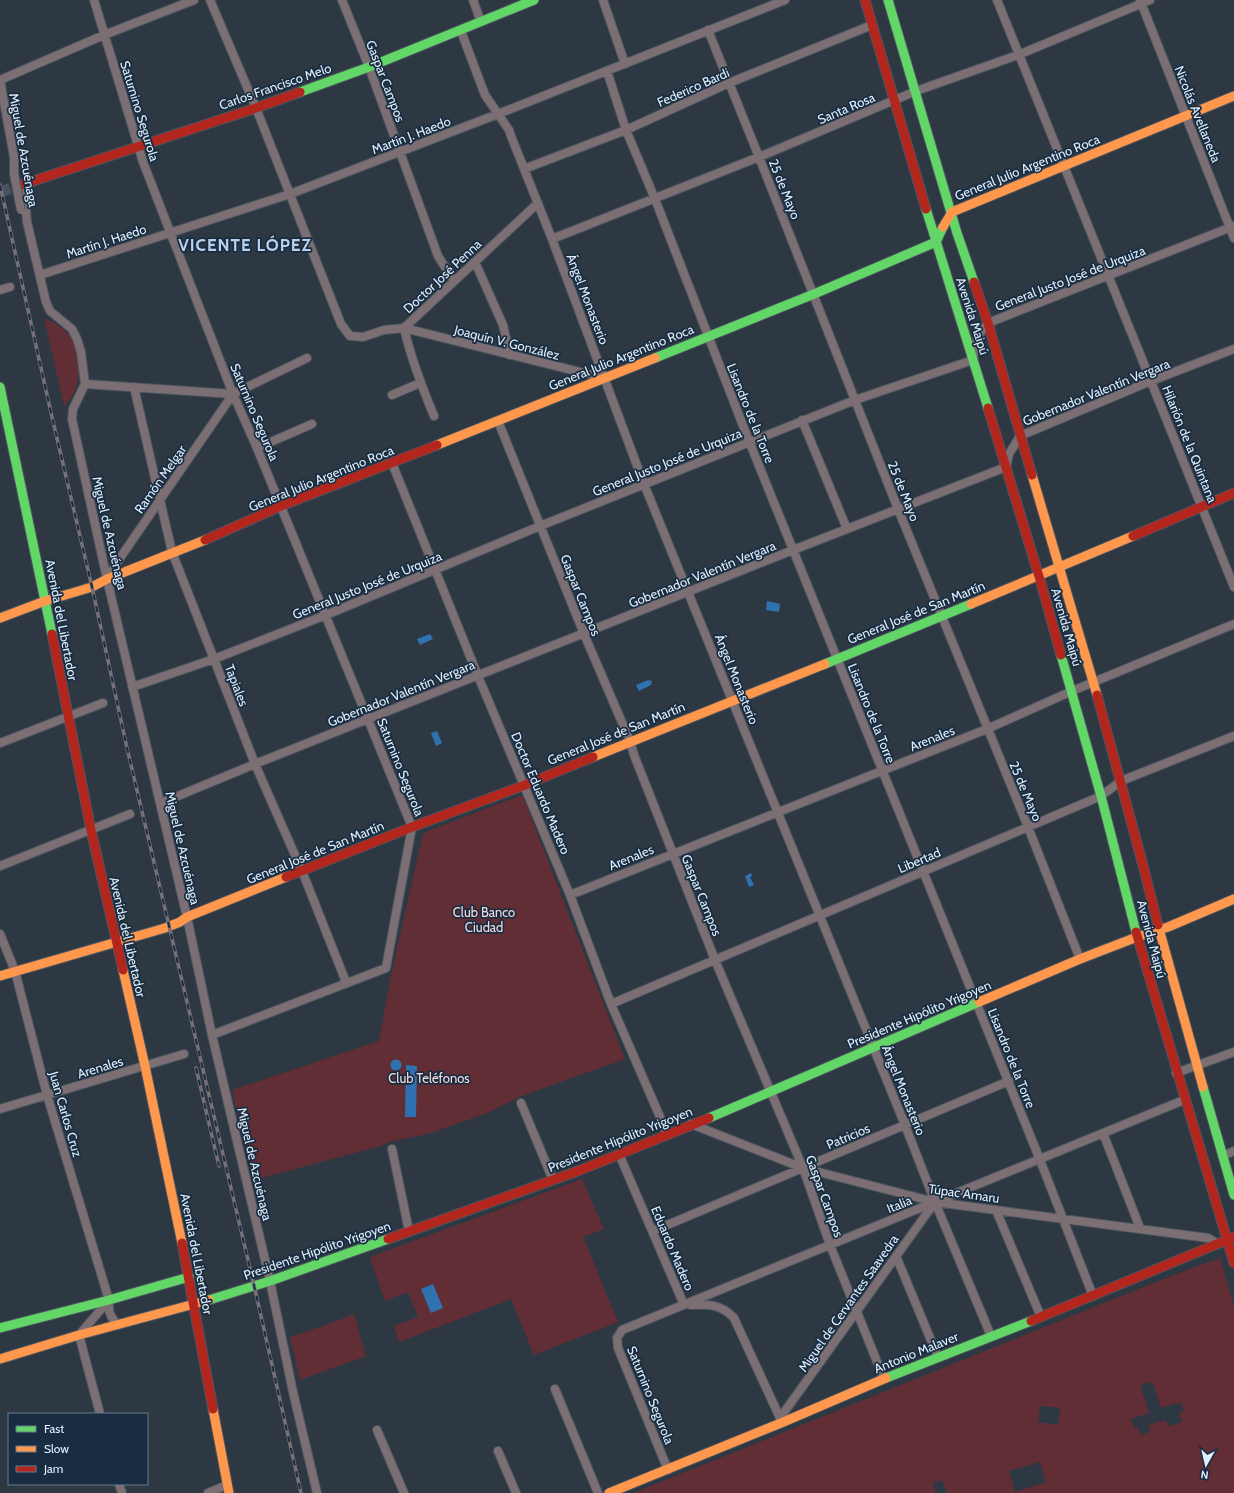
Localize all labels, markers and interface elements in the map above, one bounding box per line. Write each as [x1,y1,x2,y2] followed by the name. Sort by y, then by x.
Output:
[363,38,409,125] street label: Gaspar Campos
[117,59,163,164] street label: Saturnino Segurola
[217,59,333,113] street label: Carlos Francisco Melo
[1171,63,1225,165] street label: Nicolás Avellaneda
[654,64,732,110] street label: Federico Bardi
[815,88,878,127] street label: Santa Rosa
[6,92,42,209] street label: Miguel de Azcuénaga
[369,113,453,157] street label: Martín J. Haedo
[952,130,1103,203] street label: General Julio Argentino Roca
[766,157,804,221] street label: 25 de Mayo
[64,221,148,261] street label: Martín J. Haedo
[178,235,312,255] district label: VICENTE LÓPEZ
[400,235,485,316] street label: Doctor José Penna
[993,242,1148,314] street label: General Justo José de Urquiza
[563,251,614,347] street label: Ángel Monasterio
[953,275,993,357] street label: Avenida Maipú
[546,320,697,393] street label: General Julio Argentino Roca
[452,321,561,363] street label: Joaquín V. González
[1020,355,1173,429] street label: Gobernador Valentín Vergara
[227,361,283,464] street label: Saturnino Segurola
[724,361,778,466] street label: Lisandro de la Torre
[1159,383,1221,506] street label: Hilarión de la Quintana
[590,424,745,499] street label: General Justo José de Urquiza
[131,441,190,516] street label: Ramón Melgar
[246,441,397,514] street label: General Julio Argentino Roca
[885,459,923,523] street label: 25 de Mayo
[89,475,131,592] street label: Miguel de Azcuénaga
[626,537,779,611] street label: Gobernador Valentín Vergara
[290,547,445,622] street label: General Justo José de Urquiza
[557,552,605,639] street label: Gaspar Campos
[42,558,82,683] street label: Avenida del Libertador
[845,577,987,647] street label: General José de San Martín
[1048,586,1086,668] street label: Avenida Maipú
[712,631,763,726] street label: Ángel Monasterio
[325,656,478,730] street label: Gobernador Valentín Vergara
[845,661,899,766] street label: Lisandro de la Torre
[222,662,253,709] street label: Tapiales
[545,698,687,768] street label: General José de San Martín
[374,716,428,819] street label: Saturnino Segurola
[907,722,957,754] street label: Arenales
[508,730,574,856] street label: Doctor Eduardo Madero
[1006,759,1046,823] street label: 25 de Mayo
[162,790,204,907] street label: Miguel de Azcuénaga
[244,817,386,887] street label: General José de San Martín
[606,841,656,873] street label: Arenales
[895,844,943,876] street label: Libertad
[678,852,726,939] street label: Gaspar Campos
[106,875,150,1000] street label: Avenida del Libertador
[1134,898,1170,980] street label: Avenida Maipú
[453,904,515,935] park label: Club Banco Ciudad
[845,976,993,1052] street label: Presidente Hipólito Yrigoyen
[985,1006,1039,1111] street label: Lisandro de la Torre
[879,1042,930,1137] street label: Ángel Monasterio
[75,1052,125,1082] street label: Arenales
[46,1068,86,1159] street label: Juan Carlos Cruz
[388,1070,470,1086] park label: Club Teléfonos
[545,1103,695,1175] street label: Presidente Hipólito Yrigoyen
[234,1106,276,1223] street label: Miguel de Azcuénaga
[824,1119,873,1152] street label: Patricios
[803,1153,847,1240] street label: Gaspar Campos
[927,1180,1001,1206] street label: Túpac Amaru
[884,1191,915,1216] street label: Italia
[177,1192,217,1317] street label: Avenida del Libertador
[648,1203,698,1293] street label: Eduardo Madero
[241,1217,393,1283] street label: Presidente Hipólito Yrigoyen
[794,1231,902,1375] street label: Miguel de Cervantes Saavedra
[871,1327,961,1376] street label: Antonio Malaver
[624,1344,678,1447] street label: Saturnino Segurola
[8,1413,148,1485] legend
[44,1421,64,1436] text: Fast
[44,1441,69,1456] text: Slow
[1186,1445,1226,1485] north arrow
[43,1461,63,1476] text: Jam
[1200,1467,1209,1482] text: N

